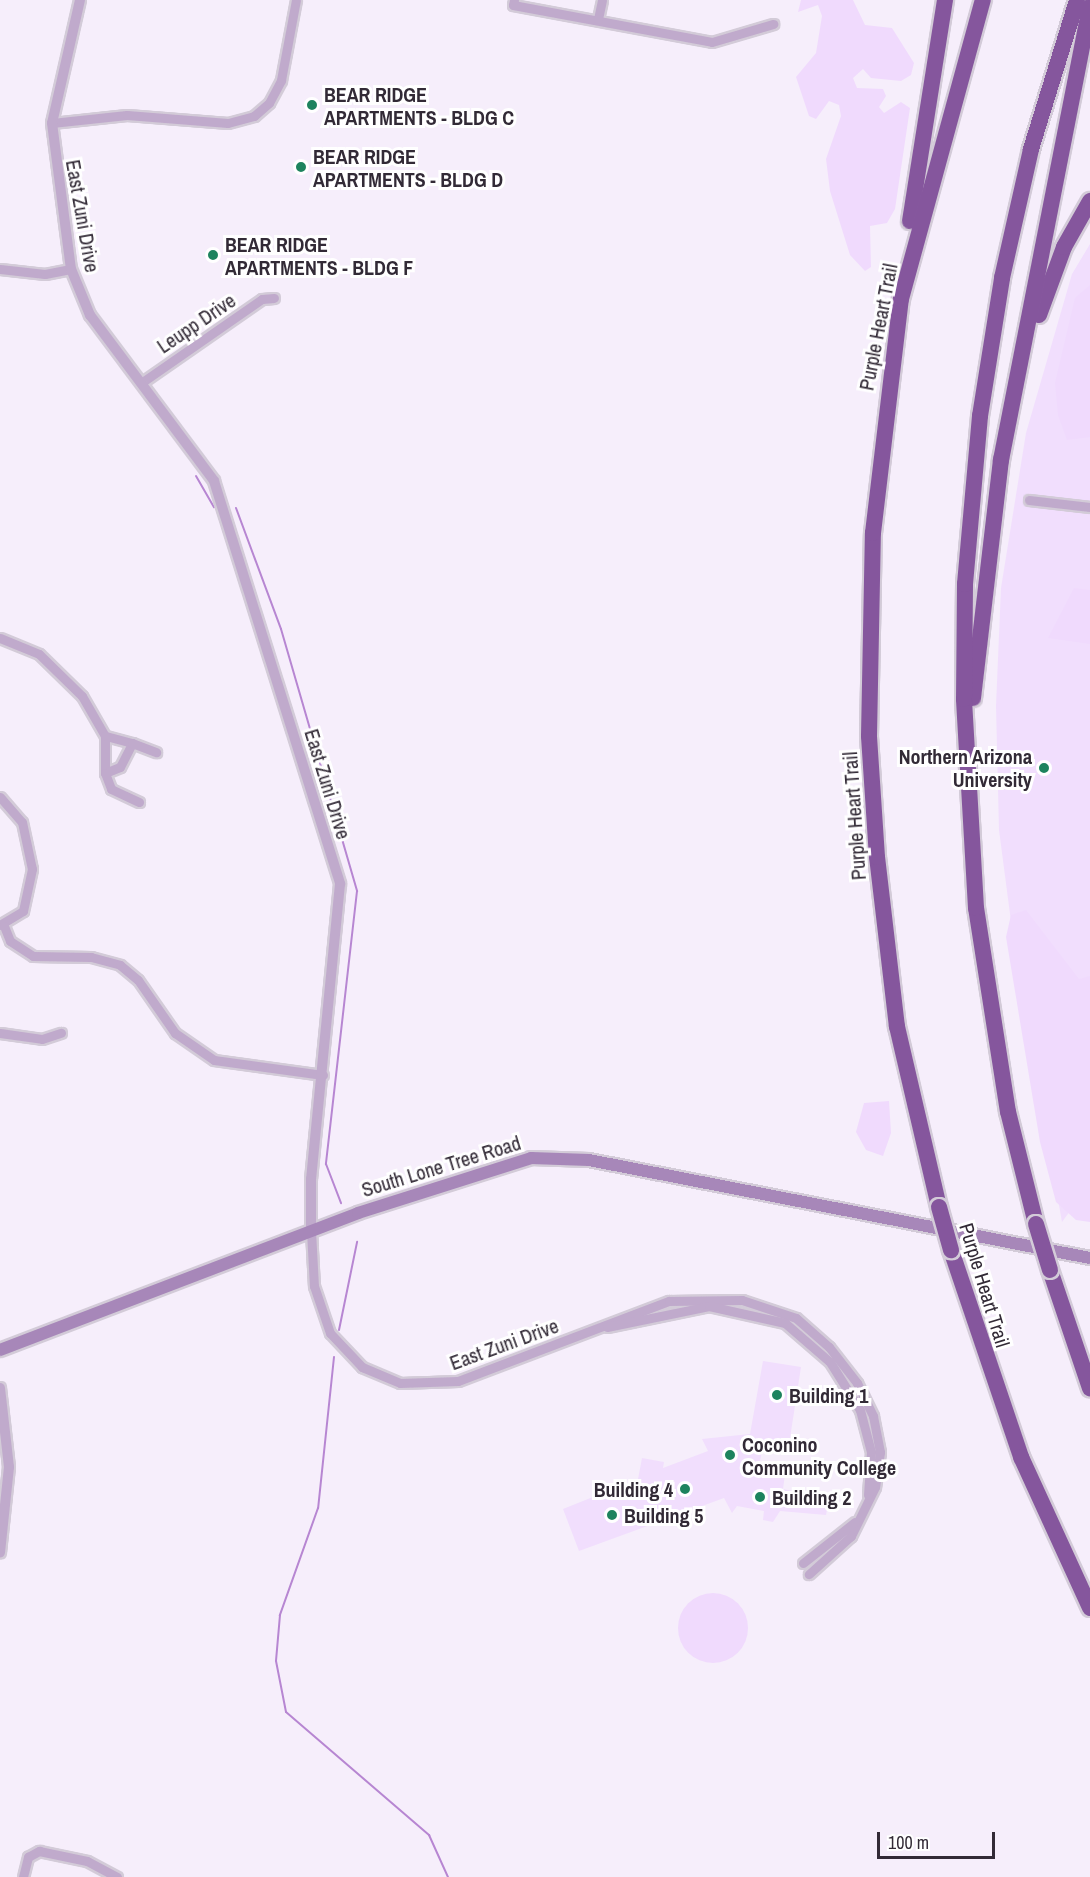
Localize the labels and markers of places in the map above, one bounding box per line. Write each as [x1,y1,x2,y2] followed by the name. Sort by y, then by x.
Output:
[324,82,514,129] place label: BEAR RIDGE APARTMENTS - BLDG C
[305,98,319,112] marker: BEAR RIDGE APARTMENTS - BLDG C
[313,144,503,191] place label: BEAR RIDGE APARTMENTS - BLDG D
[294,160,308,174] marker: BEAR RIDGE APARTMENTS - BLDG D
[225,232,413,279] place label: BEAR RIDGE APARTMENTS - BLDG F
[206,248,220,262] marker: BEAR RIDGE APARTMENTS - BLDG F
[898,744,1032,791] place label: Northern Arizona University
[1037,761,1051,775] marker: Northern Arizona University
[789,1383,868,1407] place label: Building 1
[770,1388,784,1402] marker: Building 1
[742,1432,896,1479] place label: Coconino Community College
[723,1448,737,1462] marker: Coconino Community College
[594,1477,673,1501] place label: Building 4
[678,1482,692,1496] marker: Building 4
[772,1485,851,1509] place label: Building 2
[753,1490,767,1504] marker: Building 2
[624,1503,703,1527] place label: Building 5
[605,1508,619,1522] marker: Building 5

